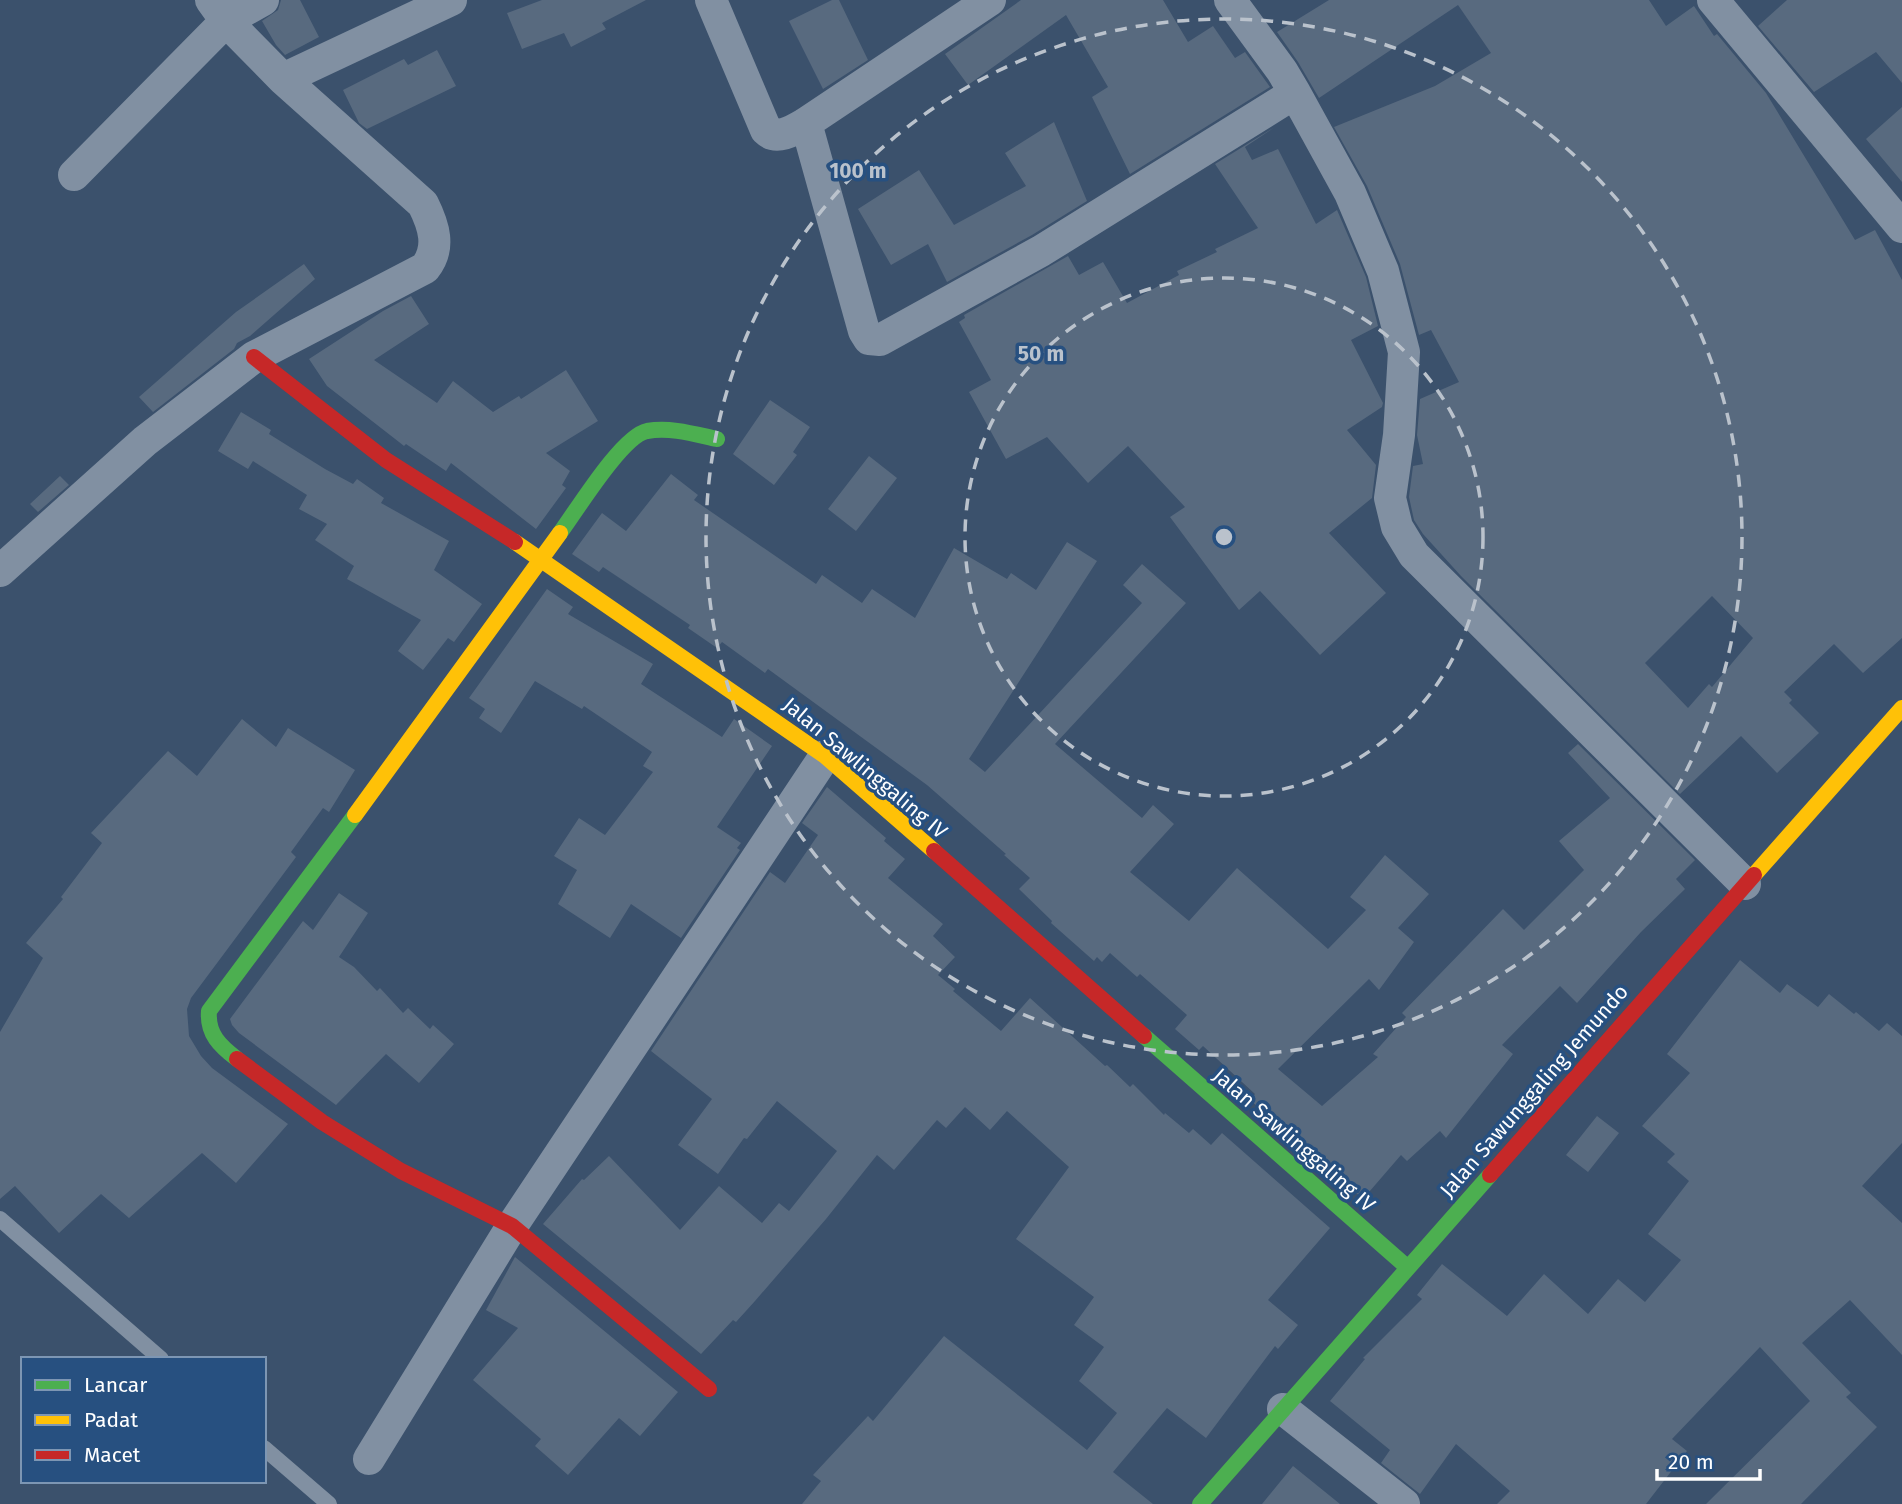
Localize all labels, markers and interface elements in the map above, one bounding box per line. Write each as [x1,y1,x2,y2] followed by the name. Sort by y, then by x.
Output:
[829,158,887,184] text: 100 m
[1018,341,1064,367] text: 50 m
[1212,525,1236,549] centre of rings
[778,692,953,845] street label: Jalan Sawlinggaling IV
[1434,979,1634,1203] street label: Jalan Sawunggaling Jemundo
[1208,1062,1381,1218] street label: Jalan Sawlinggaling IV
[21,1357,266,1483] legend
[84,1372,147,1398] text: Lancar
[84,1407,138,1433] text: Padat
[1657,1438,1760,1482] scale bar
[84,1442,141,1468] text: Macet
[1668,1449,1714,1475] text: 20 m

